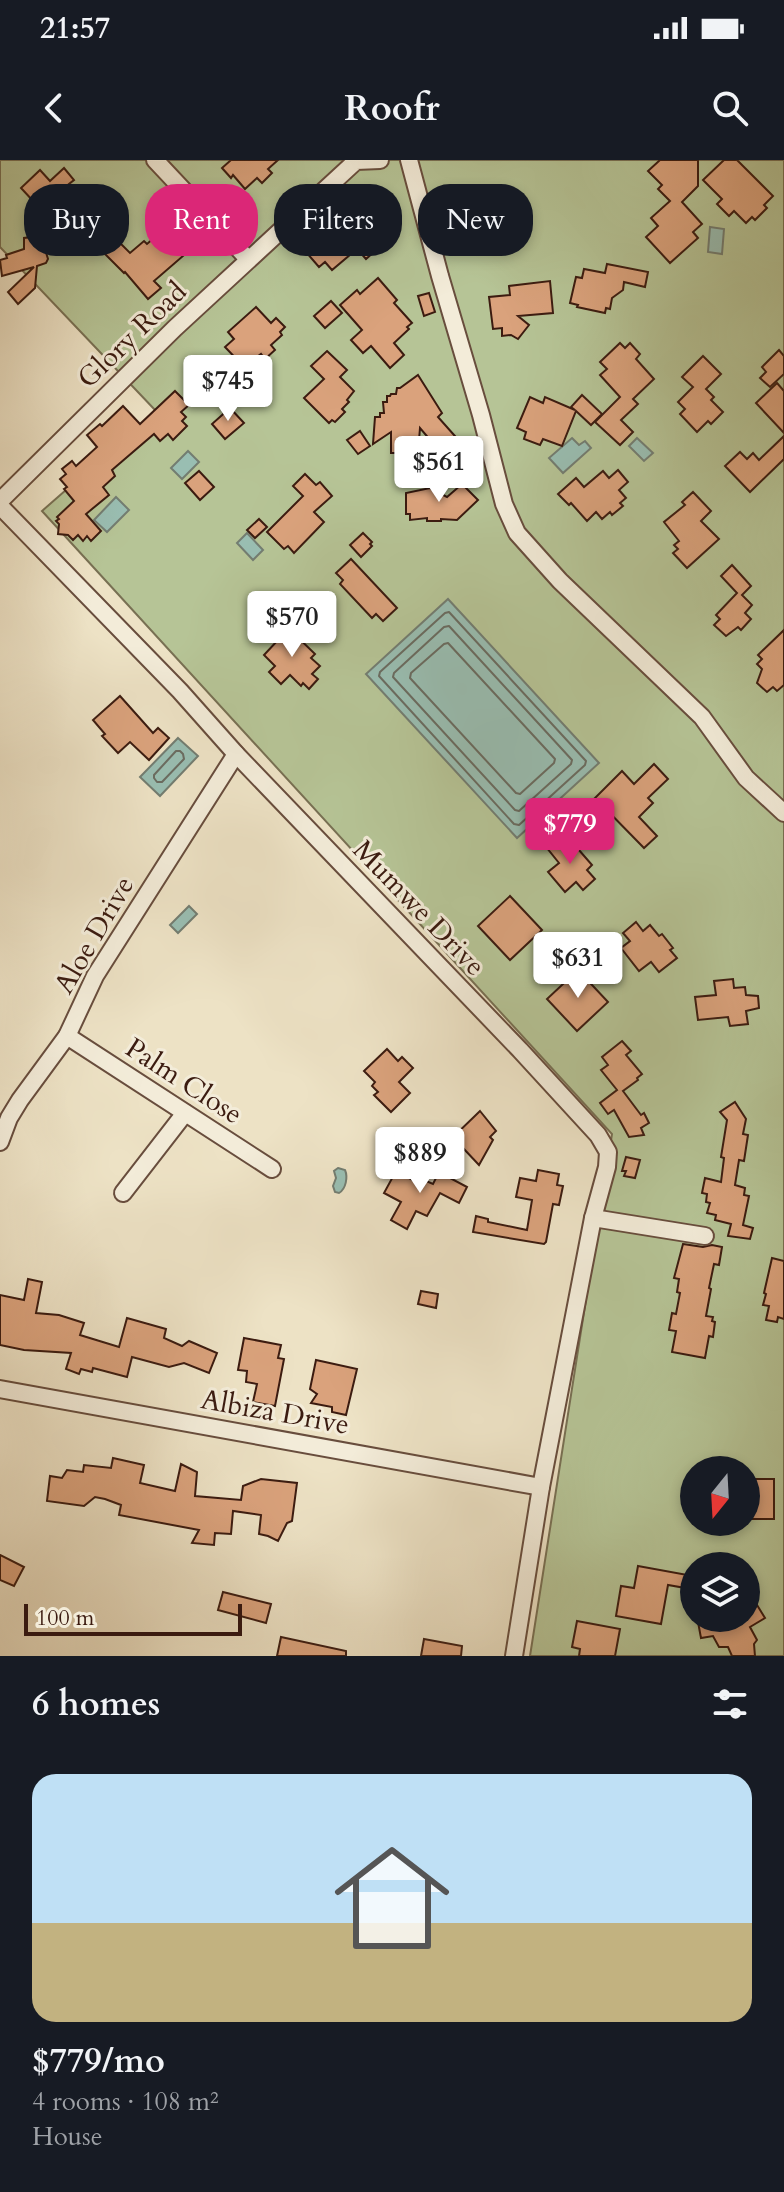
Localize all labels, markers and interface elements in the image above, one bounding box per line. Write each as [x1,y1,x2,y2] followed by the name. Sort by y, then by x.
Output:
[40,8,110,49] text: 21:57
[344,84,440,133] text: Roofr
[32,86,76,130] icon: back
[708,86,752,130] icon: search
[24,184,129,256] chip: Buy
[145,184,258,256] chip: Rent
[274,184,402,256] chip: Filters
[418,184,533,256] chip: New
[69,273,195,397] street label: Glory Road
[181,355,275,423] pin: $745
[201,363,255,398] text: $745
[392,436,486,504] pin: $561
[412,444,466,479] text: $561
[245,591,339,659] pin: $570
[265,599,319,634] text: $570
[523,798,617,866] pin: $779
[543,806,597,841] text: $779
[344,832,494,984] street label: Mumwe Drive
[45,869,143,1001] street label: Aloe Drive
[531,932,625,1000] pin: $631
[551,940,605,975] text: $631
[118,1029,250,1133] street label: Palm Close
[373,1127,467,1195] pin: $889
[393,1135,447,1170] text: $889
[198,1380,352,1444] street label: Albiza Drive
[680,1456,760,1536] north arrow
[680,1456,760,1632] map controls
[680,1552,760,1632] button: layers
[24,1600,242,1636] scale bar
[36,1603,94,1633] text: 100 m
[32,1681,160,1727] text: 6 homes
[708,1682,752,1726] icon: filters
[320,1826,464,1970] icon: home
[32,2038,165,2084] text: $779/mo
[32,2084,219,2119] text: 4 rooms · 108 m²
[32,2119,103,2154] text: House

